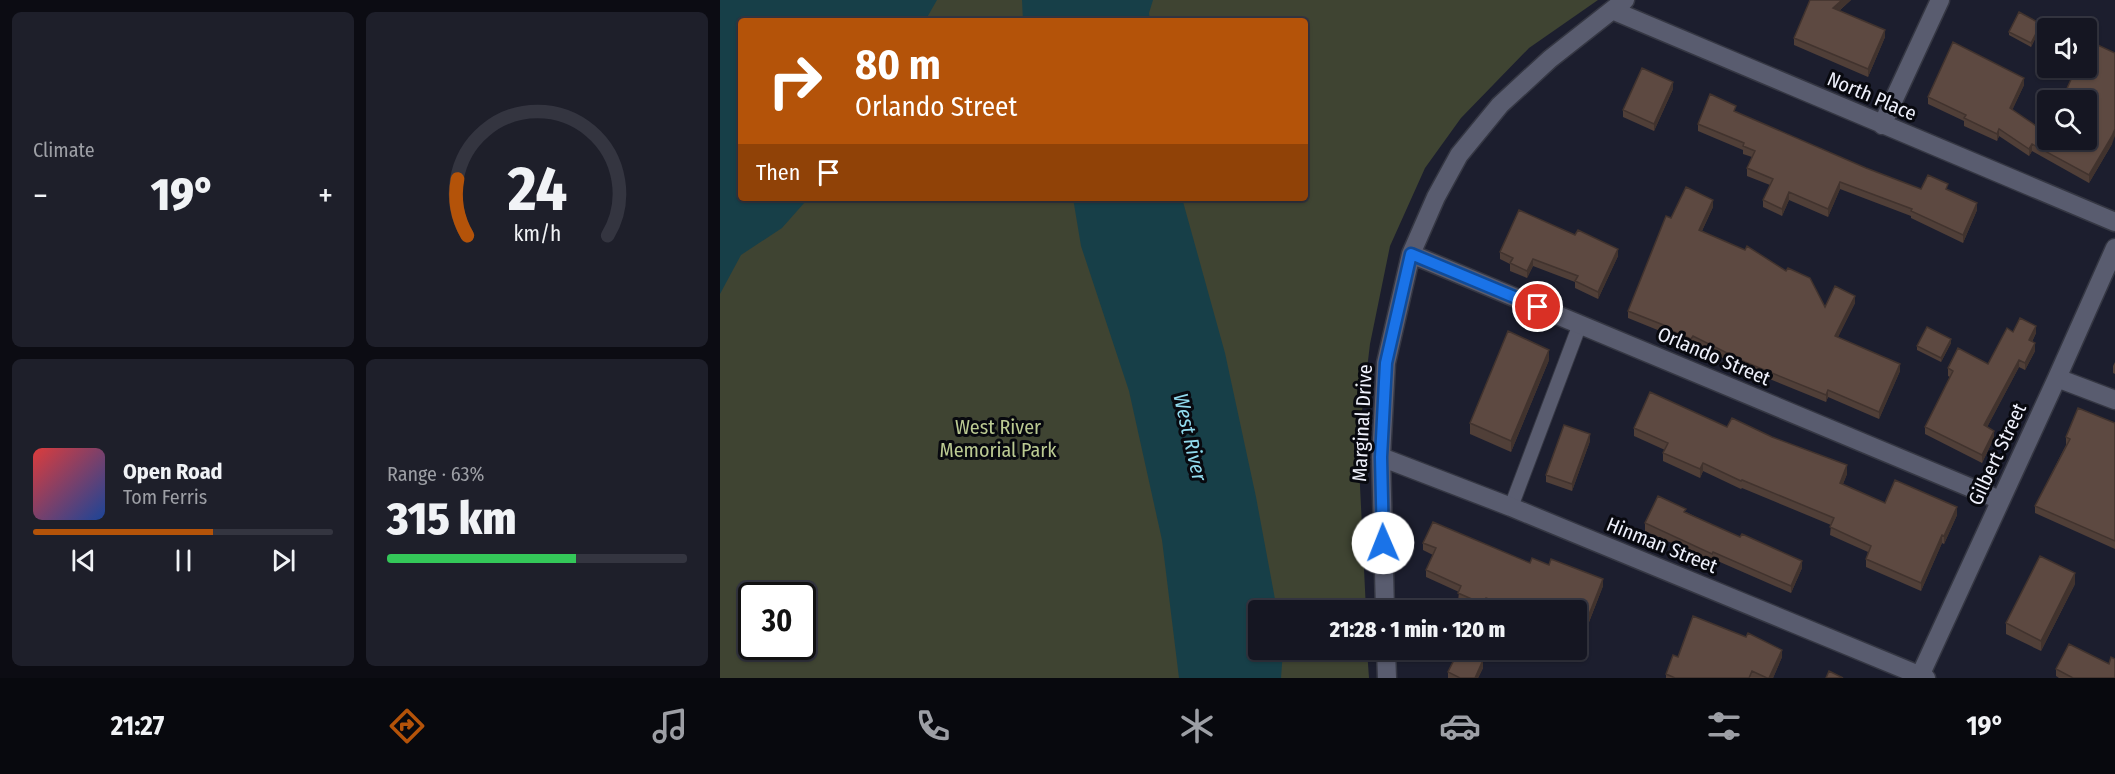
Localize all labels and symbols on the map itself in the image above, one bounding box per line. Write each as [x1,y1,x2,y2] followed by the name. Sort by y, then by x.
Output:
[1824,66,1920,126] street label: North Place
[1512,281,1563,332] pin
[1654,321,1774,391] street label: Orlando Street
[1347,364,1377,482] street label: Marginal Drive
[1167,391,1213,484] water label: West River
[1963,399,2031,509] street label: Gilbert Street
[939,415,1057,462] park label: West River Memorial Park
[1351,511,1415,575] position arrow
[1603,512,1721,578] street label: Hinman Street
[738,582,816,660] speed limit sign: 30

